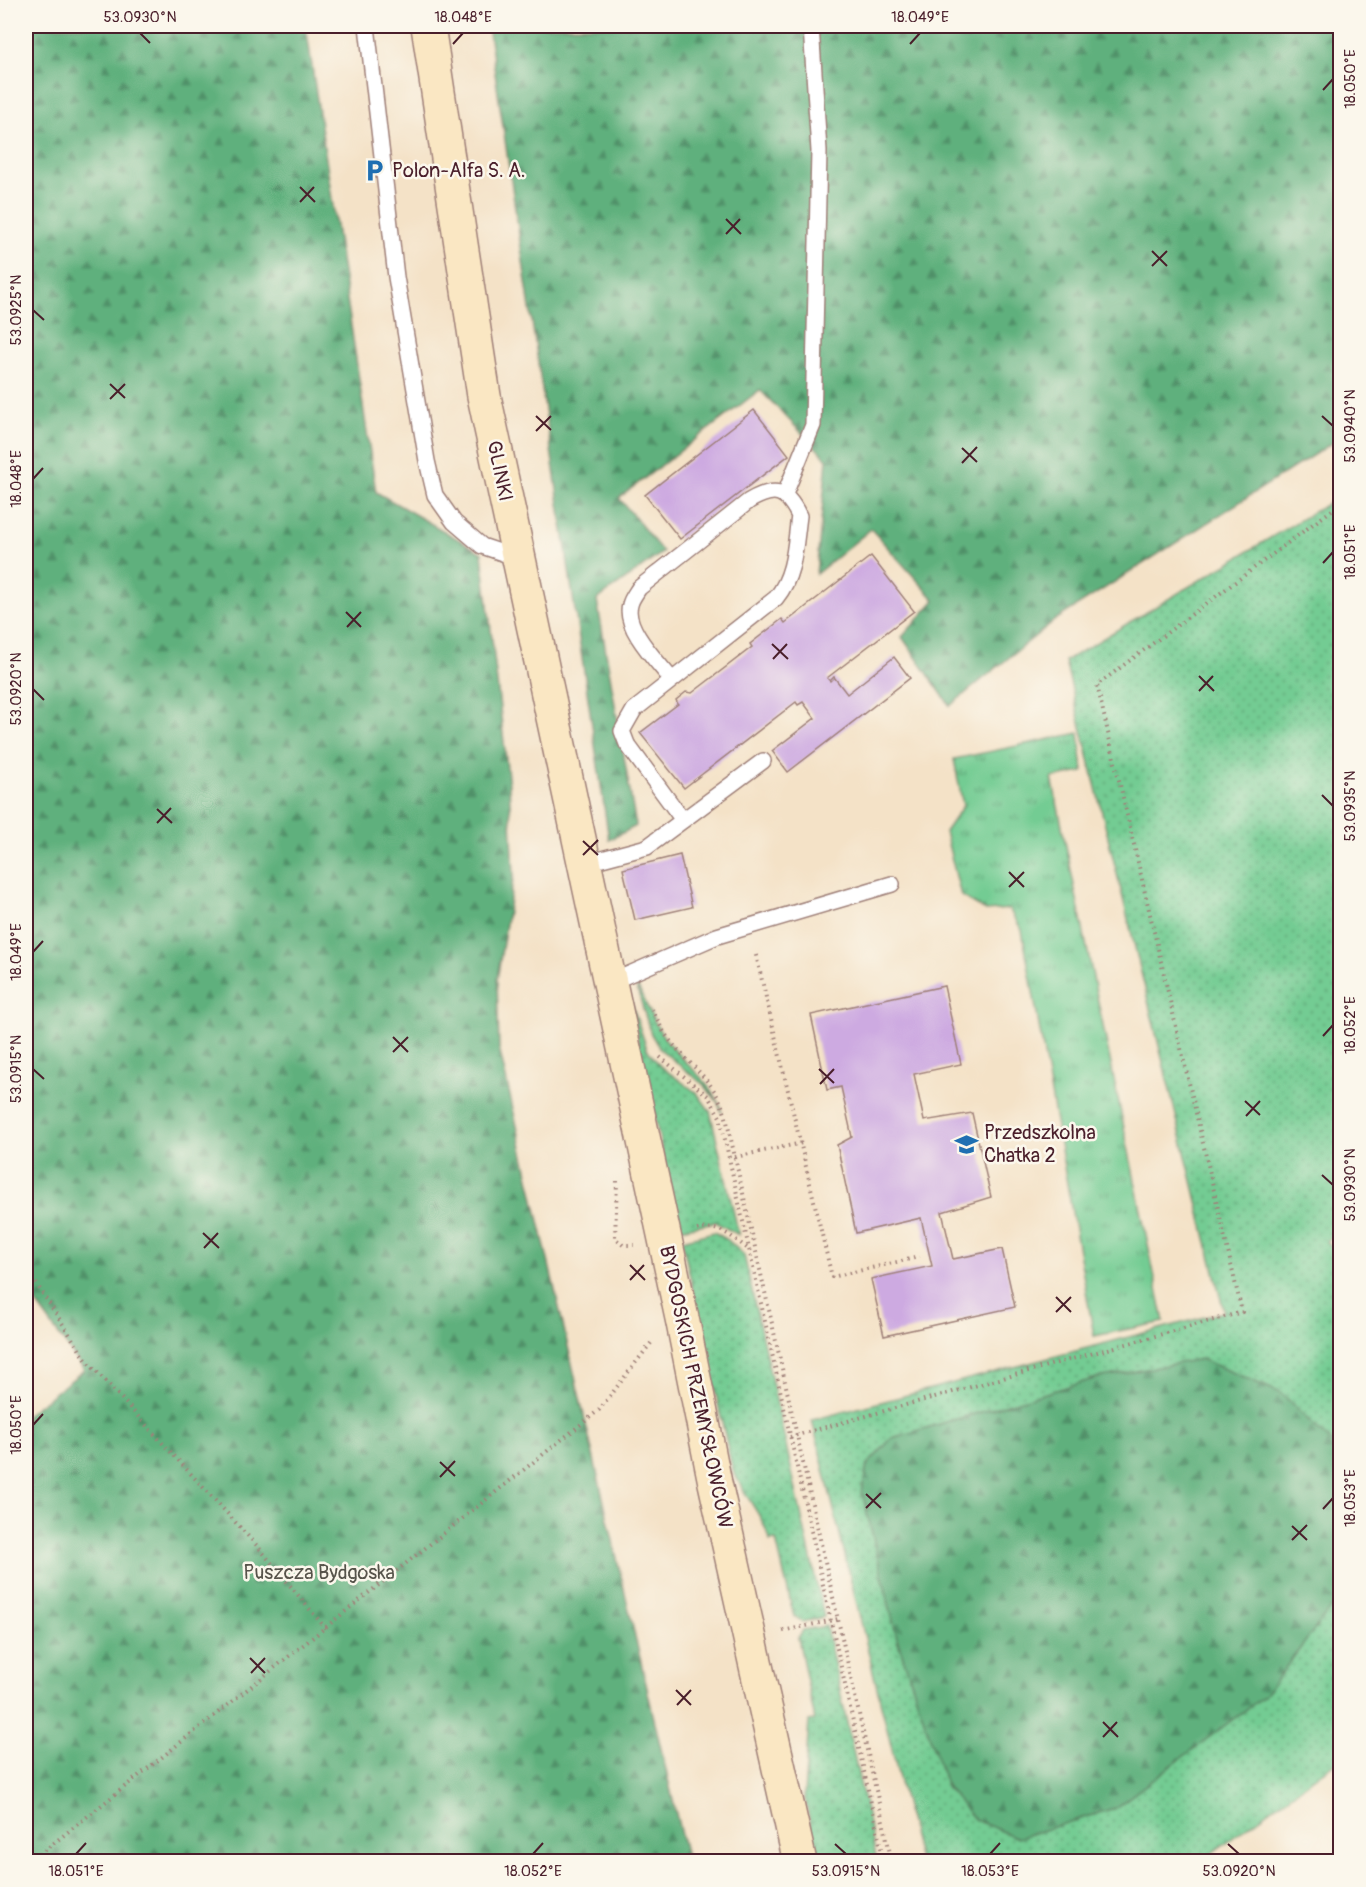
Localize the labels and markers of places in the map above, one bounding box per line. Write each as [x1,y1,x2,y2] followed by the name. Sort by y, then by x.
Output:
[361,157,387,183] parking icon: Polon-Alfa S. A.
[392,158,525,183] place label: Polon-Alfa S. A.
[984,1120,1096,1168] place label: Przedszkolna Chatka 2
[953,1131,979,1157] school or university icon: Przedszkolna Chatka 2

